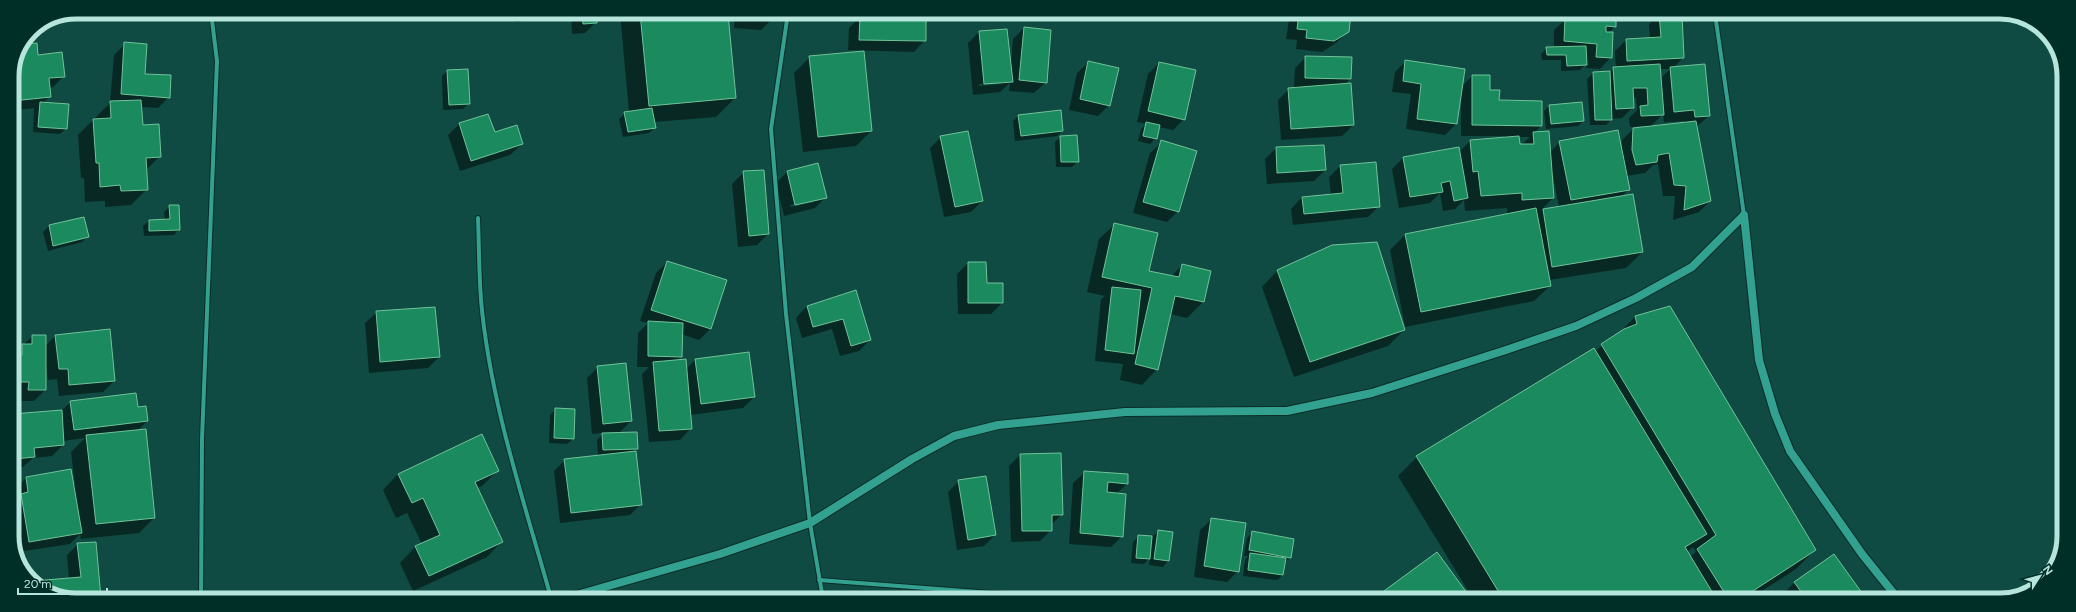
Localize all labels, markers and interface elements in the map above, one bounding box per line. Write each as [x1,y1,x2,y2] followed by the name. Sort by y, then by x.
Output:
[2020,556,2060,596] north arrow
[2040,563,2055,578] text: N
[18,570,107,596] scale bar
[24,577,52,591] text: 20 m

